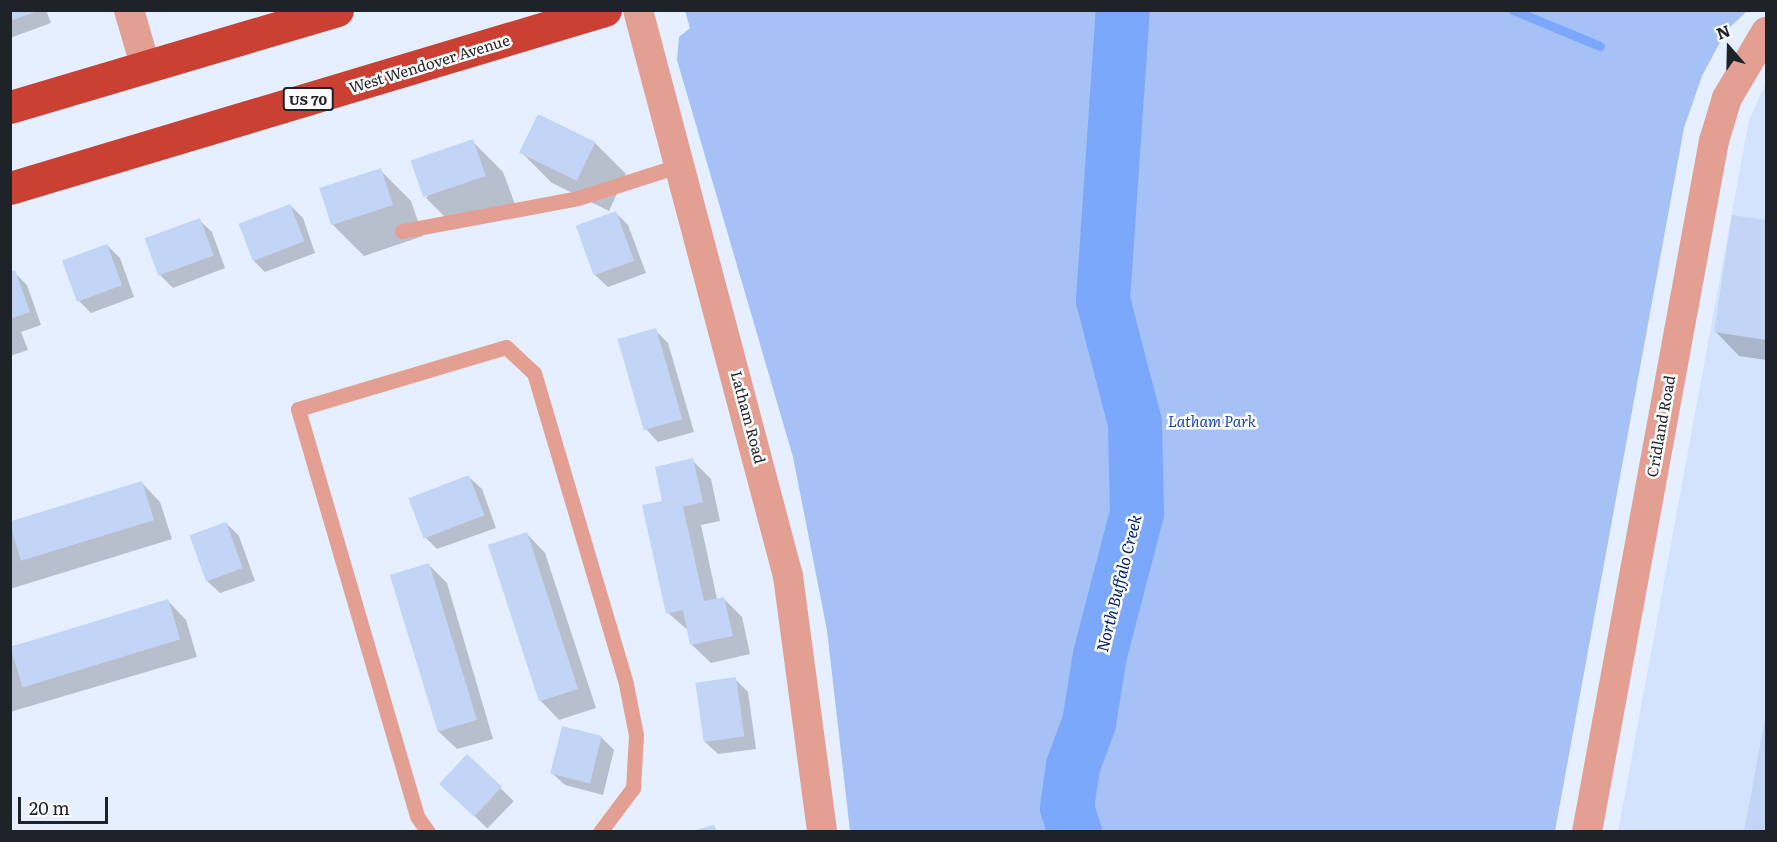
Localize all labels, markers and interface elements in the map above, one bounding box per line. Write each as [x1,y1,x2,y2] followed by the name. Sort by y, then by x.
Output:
[1699,18,1759,78] north arrow
[1712,18,1733,45] text: N
[346,30,512,96] street label: West Wendover Avenue
[282,88,334,110] road number: US 70
[728,369,770,465] street label: Latham Road
[1642,374,1678,478] street label: Cridland Road
[1168,412,1256,430] park label: Latham Park
[1092,512,1144,654] water label: North Buffalo Creek
[21,785,111,823] scale bar
[29,794,70,821] text: 20 m

